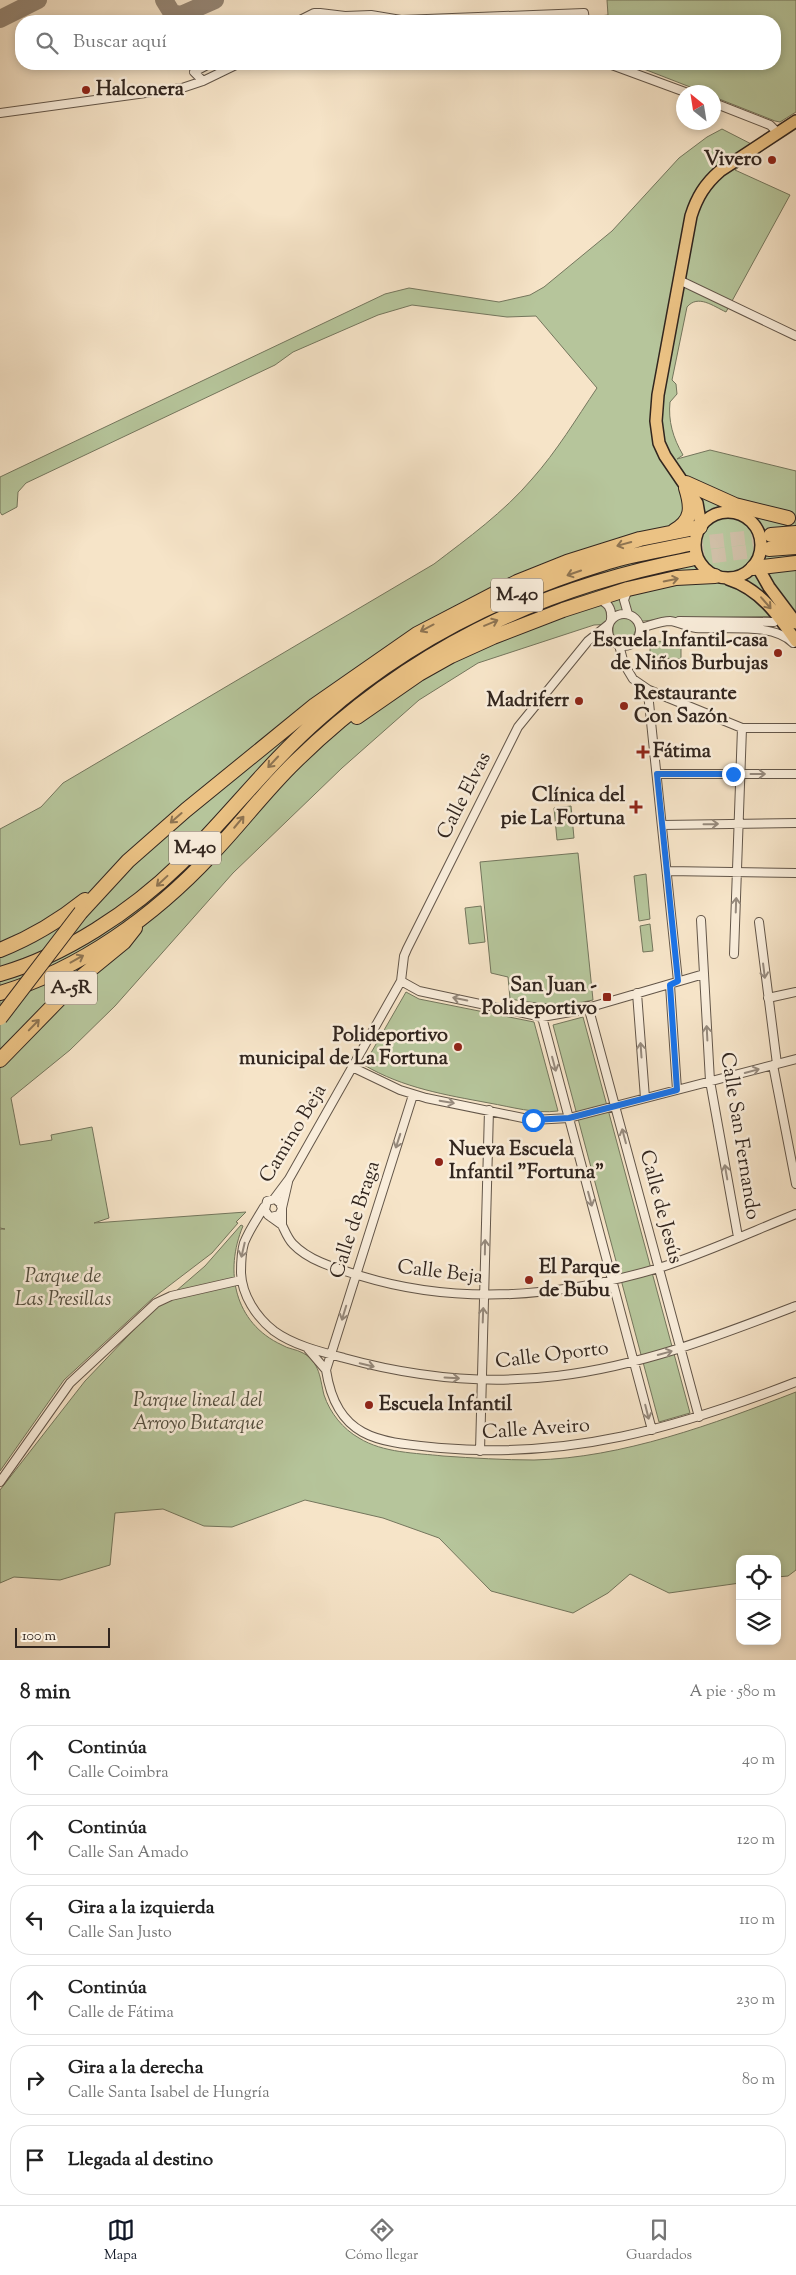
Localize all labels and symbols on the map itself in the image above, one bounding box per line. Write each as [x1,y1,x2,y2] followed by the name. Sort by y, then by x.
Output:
[96,76,185,105] place label: Halconera
[80,84,92,96] marker: Halconera
[676,85,721,130] north arrow
[704,146,762,175] place label: Vivero
[766,154,778,166] marker: Vivero
[617,539,633,549] one-way arrow
[567,569,583,578] one-way arrow
[662,574,678,584] one-way arrow
[491,578,543,612] road number: M-40
[761,597,772,610] one-way arrow
[483,617,498,627] one-way arrow
[420,623,435,633] one-way arrow
[593,627,769,679] place label: Escuela Infantil-casa de Niños Burbujas
[772,647,784,659] marker: Escuela Infantil-casa de Niños Burbujas
[634,680,737,732] place label: Restaurante Con Sazón
[487,687,569,716] place label: Madriferr
[573,695,585,707] marker: Madriferr
[618,700,630,712] marker: Restaurante Con Sazón
[653,738,712,767] place label: Fátima
[637,746,649,758] marker: Fátima
[431,747,499,845] street label: Calle Elvas
[267,756,279,769] one-way arrow
[722,763,745,786] route end
[750,769,766,779] one-way arrow
[501,782,626,834] place label: Clínica del pie La Fortuna
[629,800,643,814] marker: Clínica del pie La Fortuna
[170,812,183,823] one-way arrow
[234,816,245,829] one-way arrow
[702,819,719,829] one-way arrow
[169,831,221,864] road number: M-40
[156,875,169,887] one-way arrow
[731,897,741,914] one-way arrow
[69,954,83,964] one-way arrow
[760,963,770,979] one-way arrow
[45,971,97,1004] road number: A-5R
[482,972,597,1024] place label: San Juan - Polideportivo
[601,991,613,1003] marker: San Juan - Polideportivo
[452,994,468,1004] one-way arrow
[28,1018,40,1031] one-way arrow
[239,1022,449,1074] place label: Polideportivo municipal de La Fortuna
[703,1025,712,1041] one-way arrow
[452,1041,464,1053] marker: Polideportivo municipal de La Fortuna
[637,1042,646,1058] one-way arrow
[711,1050,767,1222] street label: Calle San Fernando
[550,1056,560,1072] one-way arrow
[743,1065,759,1075] one-way arrow
[253,1079,335,1189] street label: Camino Beja
[438,1098,454,1108] one-way arrow
[522,1109,545,1132] route start
[619,1128,628,1144] one-way arrow
[393,1133,402,1149] one-way arrow
[449,1136,604,1188] place label: Nueva Escuela Infantil "Fortuna"
[631,1147,689,1267] street label: Calle de Jesús
[433,1156,445,1168] marker: Nueva Escuela Infantil "Fortuna"
[323,1157,389,1283] street label: Calle de Braga
[721,1164,731,1180] one-way arrow
[586,1191,595,1207] one-way arrow
[480,1239,490,1256] one-way arrow
[238,1242,247,1258] one-way arrow
[395,1253,485,1293] street label: Calle Beja
[539,1254,620,1306] place label: El Parque de Bubu
[15,1263,112,1315] park label: Parque de Las Presillas
[523,1274,535,1286] marker: El Parque de Bubu
[338,1304,348,1320] one-way arrow
[478,1307,488,1324] one-way arrow
[494,1335,610,1377] street label: Calle Oporto
[656,1348,672,1358] one-way arrow
[359,1361,375,1370] one-way arrow
[444,1373,460,1382] one-way arrow
[132,1387,264,1439] park label: Parque lineal del Arroyo Butarque
[379,1391,512,1420] place label: Escuela Infantil
[363,1399,375,1411] marker: Escuela Infantil
[643,1403,652,1419] one-way arrow
[481,1412,591,1448] street label: Calle Aveiro
[15,1625,110,1648] scale bar

